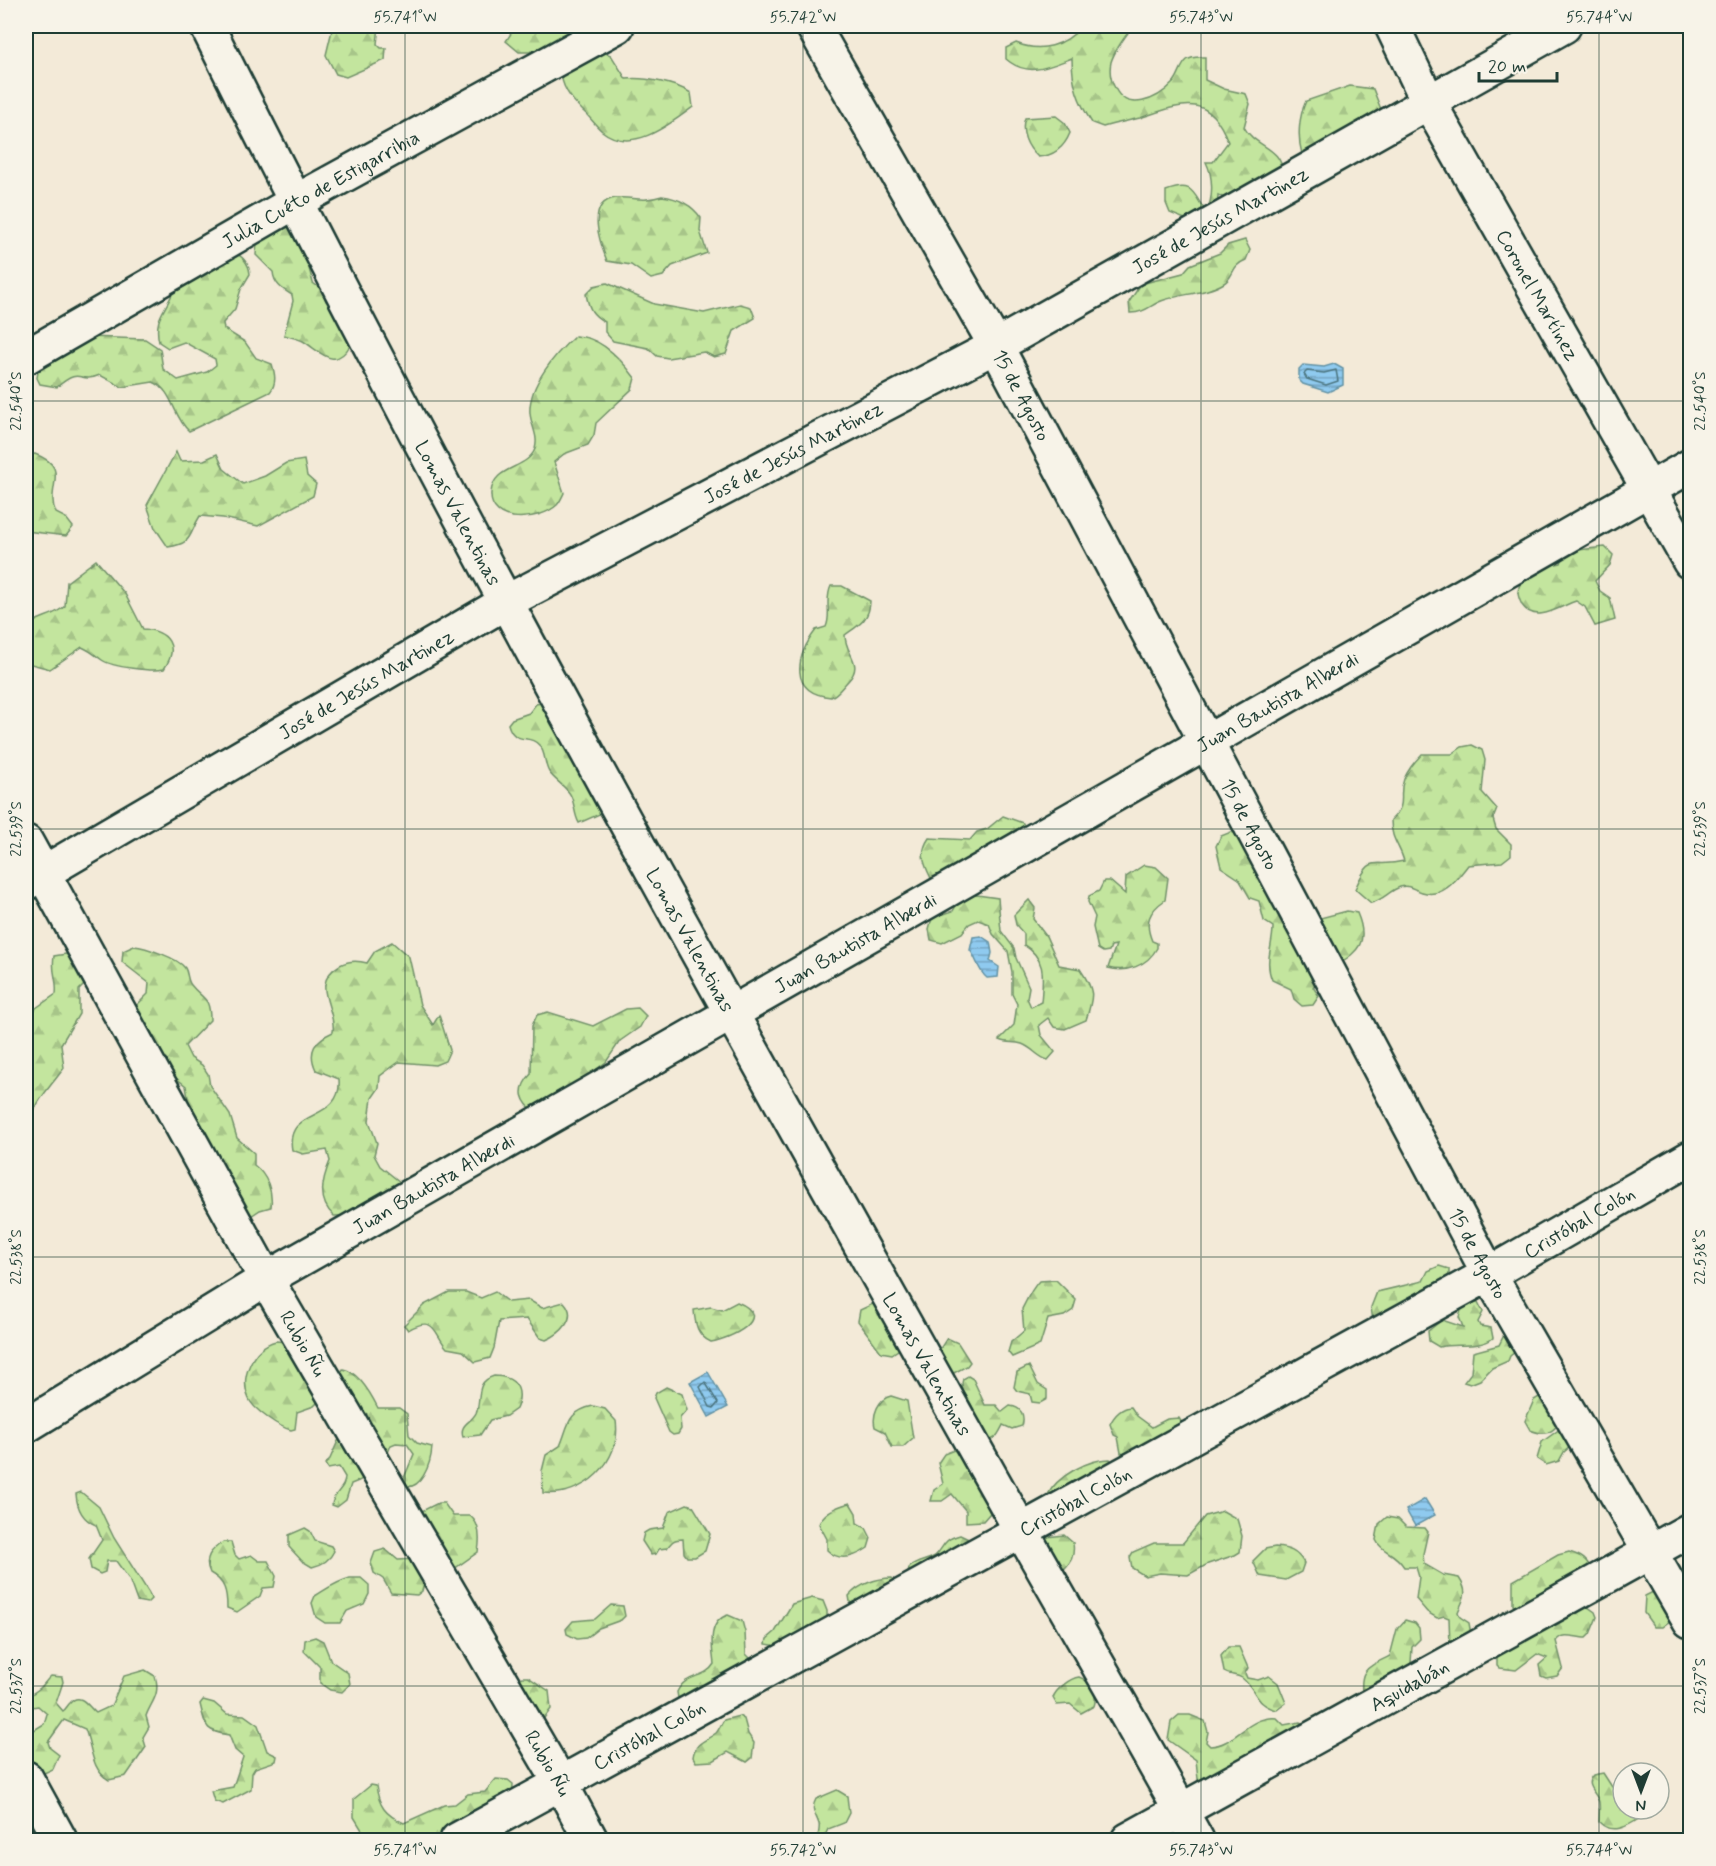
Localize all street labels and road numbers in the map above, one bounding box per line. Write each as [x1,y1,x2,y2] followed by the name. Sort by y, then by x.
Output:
[217,124,425,256] street label: Julia Cuéto de Estigarribia
[1127,161,1314,282] street label: José de Jesús Martinez
[1489,225,1585,366] street label: Coronel Martínez
[985,345,1056,446] street label: 15 de Agosto
[699,395,888,511] street label: José de Jesús Martinez
[407,436,507,591] street label: Lomas Valentinas
[274,623,460,747] street label: José de Jesús Martinez
[1192,646,1364,760] street label: Juan Bautista Alberdi
[1213,774,1284,875] street label: 15 de Agosto
[639,864,740,1017] street label: Lomas Valentinas
[770,887,942,1001] street label: Juan Bautista Alberdi
[348,1128,520,1242] street label: Juan Bautista Alberdi
[1519,1181,1640,1266] street label: Cristóbal Colón
[1441,1203,1513,1305] street label: 15 de Agosto
[875,1288,977,1442] street label: Lomas Valentinas
[272,1306,332,1382] street label: Rubio Ñu
[1015,1461,1137,1544] street label: Cristóbal Colón
[1366,1654,1454,1719] street label: Aquidabán
[589,1694,711,1778] street label: Cristóbal Colón
[517,1726,577,1801] street label: Rubio Ñu

